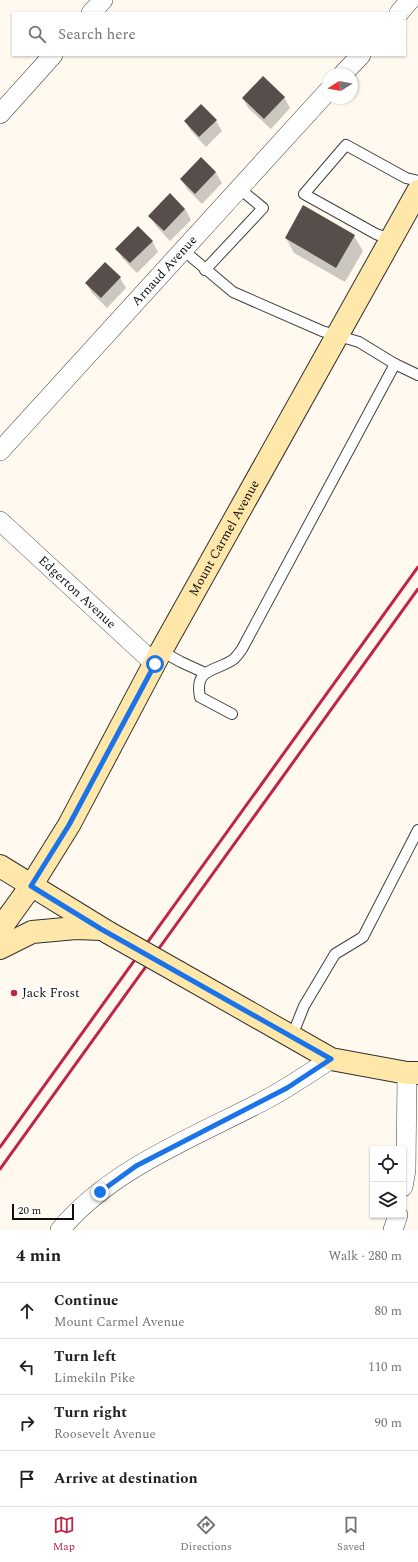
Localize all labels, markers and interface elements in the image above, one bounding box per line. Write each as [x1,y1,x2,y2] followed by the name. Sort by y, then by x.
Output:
[12,12,406,56] search box
[26,23,48,45] icon: search
[58,23,136,46] text: Search here
[322,68,358,104] north arrow
[127,231,202,310] street label: Arnaud Avenue
[183,476,265,600] street label: Mount Carmel Avenue
[34,551,121,633] street label: Edgerton Avenue
[146,655,164,673] route start
[22,983,80,1003] place label: Jack Frost
[9,988,19,998] marker: Jack Frost
[370,1146,406,1218] map controls
[370,1146,406,1182] button: locate
[370,1182,406,1218] button: layers
[91,1183,109,1201] route end
[12,1202,74,1221] scale bar
[18,1202,41,1219] text: 20 m
[16,1243,61,1269] text: 4 min
[328,1246,402,1266] text: Walk · 280 m
[54,1289,119,1312] text: Continue
[16,1300,38,1322] icon: ahead
[375,1301,402,1321] text: 80 m
[54,1312,185,1332] text: Mount Carmel Avenue
[54,1345,116,1368] text: Turn left
[16,1356,38,1378] icon: left
[368,1357,402,1377] text: 110 m
[54,1368,135,1388] text: Limekiln Pike
[54,1401,127,1424] text: Turn right
[16,1412,38,1434] icon: right
[375,1413,402,1433] text: 90 m
[54,1424,156,1444] text: Roosevelt Avenue
[54,1467,198,1490] text: Arrive at destination
[16,1468,38,1490] icon: arrive
[53,1514,75,1555] tab: Map
[180,1514,232,1555] tab: Directions
[337,1514,365,1555] tab: Saved

